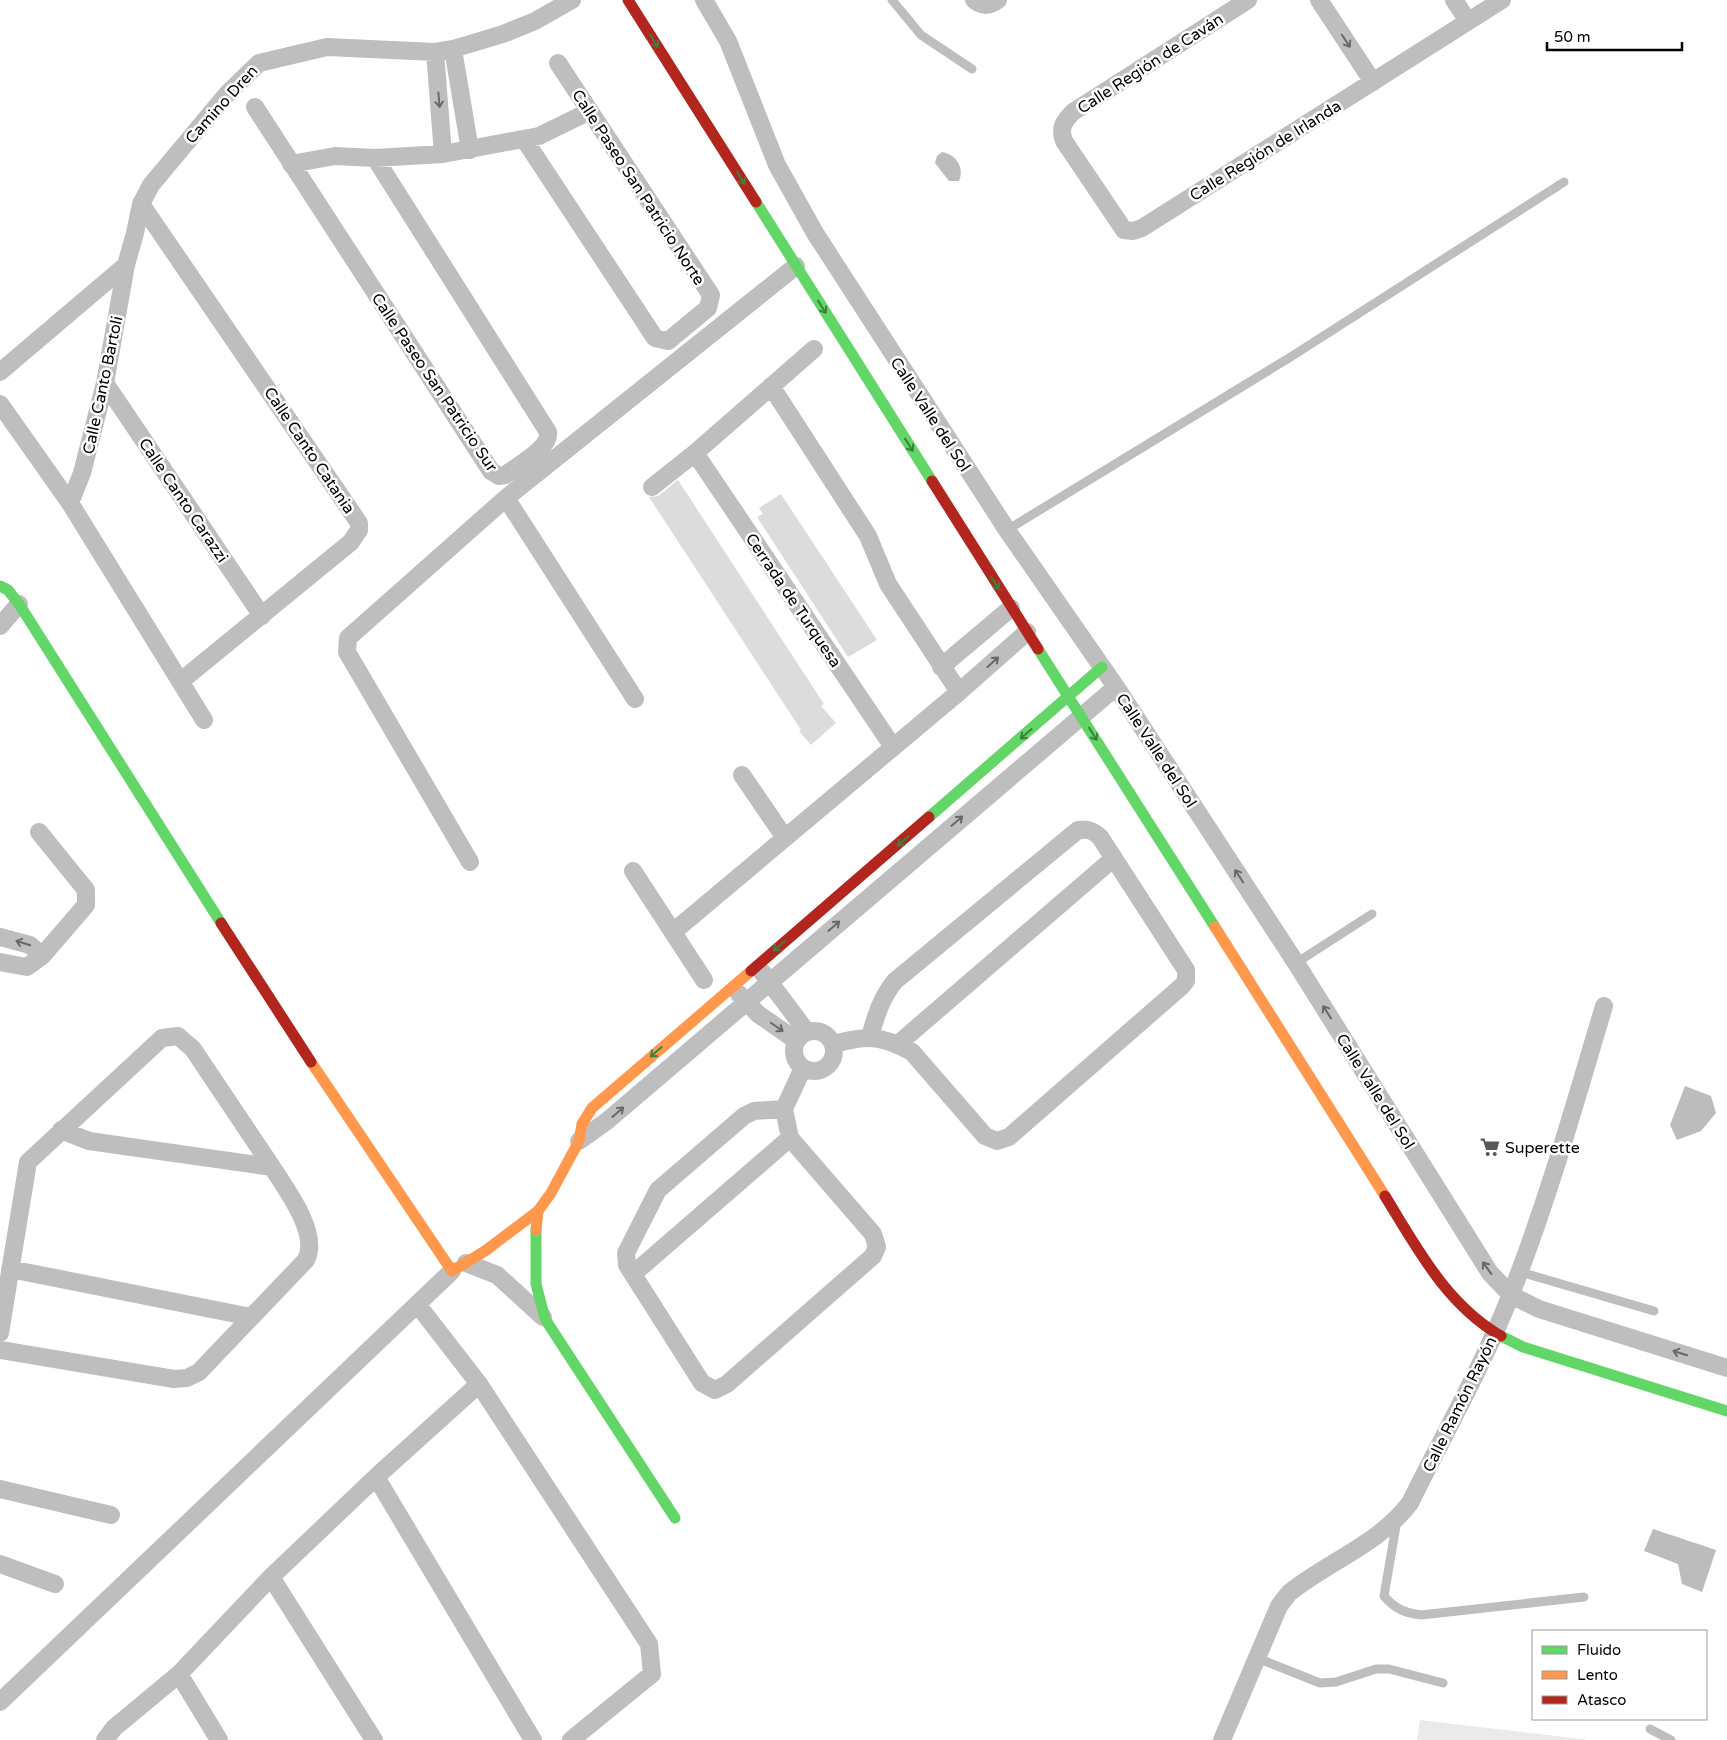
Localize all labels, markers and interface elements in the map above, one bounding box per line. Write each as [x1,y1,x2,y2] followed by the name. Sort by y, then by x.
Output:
[1074,9,1227,118] street label: Calle Región de Caván
[1547,20,1682,52] scale bar
[1554,28,1591,46] text: 50 m
[1341,33,1351,47] one-way arrow
[649,34,659,48] one-way arrow
[181,61,262,148] street label: Camino Dren
[567,86,709,289] street label: Calle Paseo San Patricio Norte
[434,92,444,108] one-way arrow
[1186,96,1345,206] street label: Calle Región de Irlanda
[736,171,746,185] one-way arrow
[367,289,502,476] street label: Calle Paseo San Patricio Sur
[818,300,828,314] one-way arrow
[79,314,127,456] street label: Calle Canto Bartoli
[886,354,975,476] street label: Calle Valle del Sol
[259,383,359,518] street label: Calle Canto Catania
[134,434,232,567] street label: Calle Canto Carazzi
[904,438,914,452] one-way arrow
[741,530,846,672] street label: Cerrada de Turquesa
[990,575,1000,589] one-way arrow
[987,656,1000,668] one-way arrow
[1112,690,1201,812] street label: Calle Valle del Sol
[1088,726,1098,740] one-way arrow
[1019,729,1032,740] one-way arrow
[951,815,964,826] one-way arrow
[897,835,910,846] one-way arrow
[1233,869,1243,883] one-way arrow
[827,921,840,932] one-way arrow
[16,938,31,947] one-way arrow
[773,941,786,952] one-way arrow
[1321,1006,1331,1020] one-way arrow
[770,1022,784,1032] one-way arrow
[1332,1030,1419,1153] street label: Calle Valle del Sol
[649,1046,662,1058] one-way arrow
[611,1106,624,1118] one-way arrow
[1479,1136,1501,1158] supermarket icon: Superette
[1505,1138,1580,1158] place label: Superette
[1482,1262,1493,1275] one-way arrow
[1418,1333,1501,1475] street label: Calle Ramón Rayón
[1673,1348,1689,1357] one-way arrow
[1532,1630,1707,1720] legend
[1577,1641,1621,1659] text: Fluido
[1577,1666,1618,1684] text: Lento
[1577,1691,1626,1709] text: Atasco

